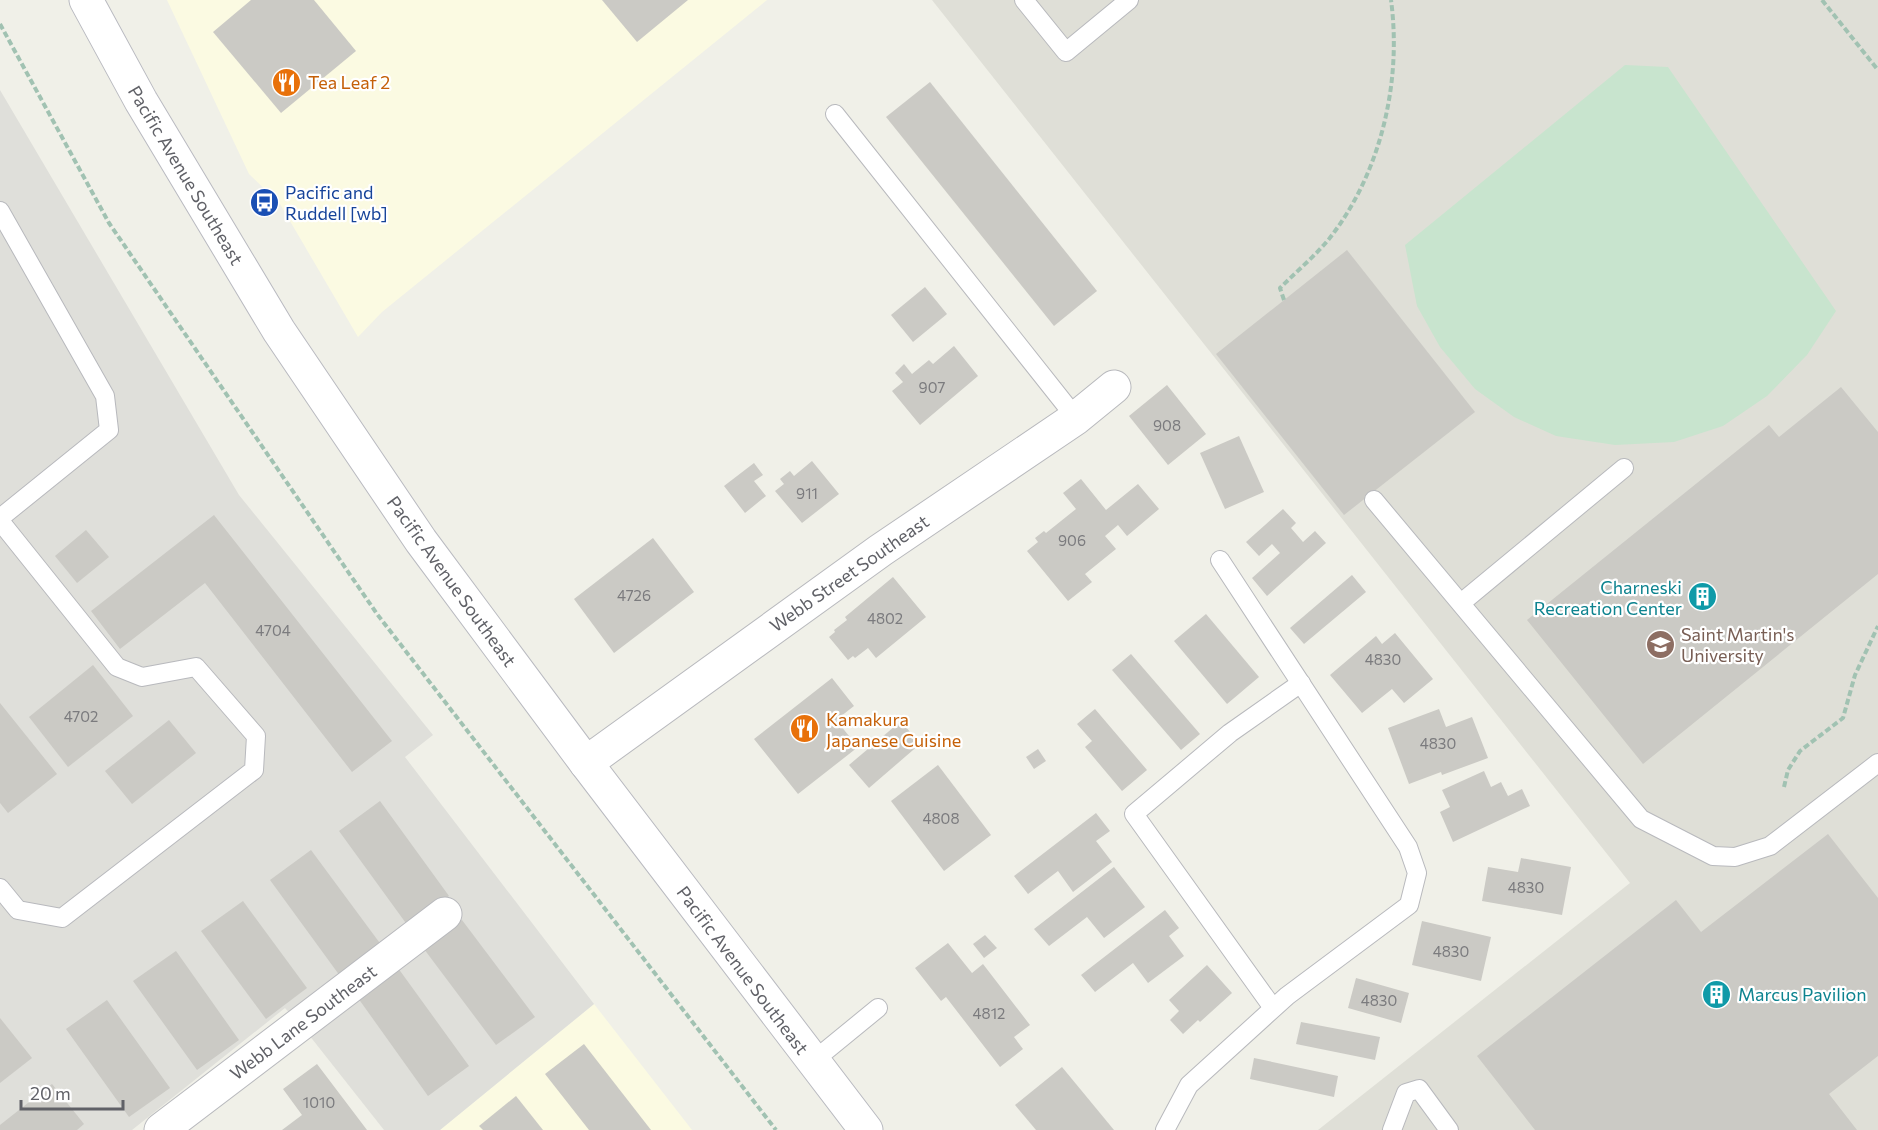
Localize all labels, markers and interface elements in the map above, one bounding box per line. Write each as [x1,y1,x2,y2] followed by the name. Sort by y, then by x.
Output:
[271,66,303,98] restaurant icon: Tea Leaf 2
[308,71,390,93] place label: Tea Leaf 2
[124,81,248,269] street label: Pacific Avenue Southeast
[285,181,388,224] place label: Pacific and Ruddell [wb]
[248,186,280,218] bus stop icon: Pacific and Ruddell [wb]
[919,378,945,396] house number: 907
[1153,416,1181,434] house number: 908
[796,484,818,502] house number: 911
[383,492,521,670] street label: Pacific Avenue Southeast
[765,510,933,636] street label: Webb Street Southeast
[1058,531,1086,549] house number: 906
[1534,576,1682,619] place label: Charneski Recreation Center
[1687,581,1719,613] building icon: Charneski Recreation Center
[617,586,651,604] house number: 4726
[867,609,903,627] house number: 4802
[255,621,291,639] house number: 4704
[1681,623,1795,666] place label: Saint Martin's University
[1644,628,1676,660] school or university icon: Saint Martin's University
[1365,650,1401,668] house number: 4830
[64,707,98,725] house number: 4702
[826,708,961,751] place label: Kamakura Japanese Cuisine
[789,713,821,745] restaurant icon: Kamakura Japanese Cuisine
[1420,734,1456,752] house number: 4830
[923,809,960,827] house number: 4808
[1508,878,1544,896] house number: 4830
[672,881,814,1059] street label: Pacific Avenue Southeast
[1433,942,1469,960] house number: 4830
[225,960,381,1084] street label: Webb Lane Southeast
[1701,978,1733,1010] building icon: Marcus Pavilion
[1738,983,1867,1005] place label: Marcus Pavilion
[1361,991,1397,1009] house number: 4830
[973,1004,1005,1022] house number: 4812
[21,1073,123,1111] scale bar
[30,1082,71,1104] text: 20 m
[303,1093,335,1111] house number: 1010

